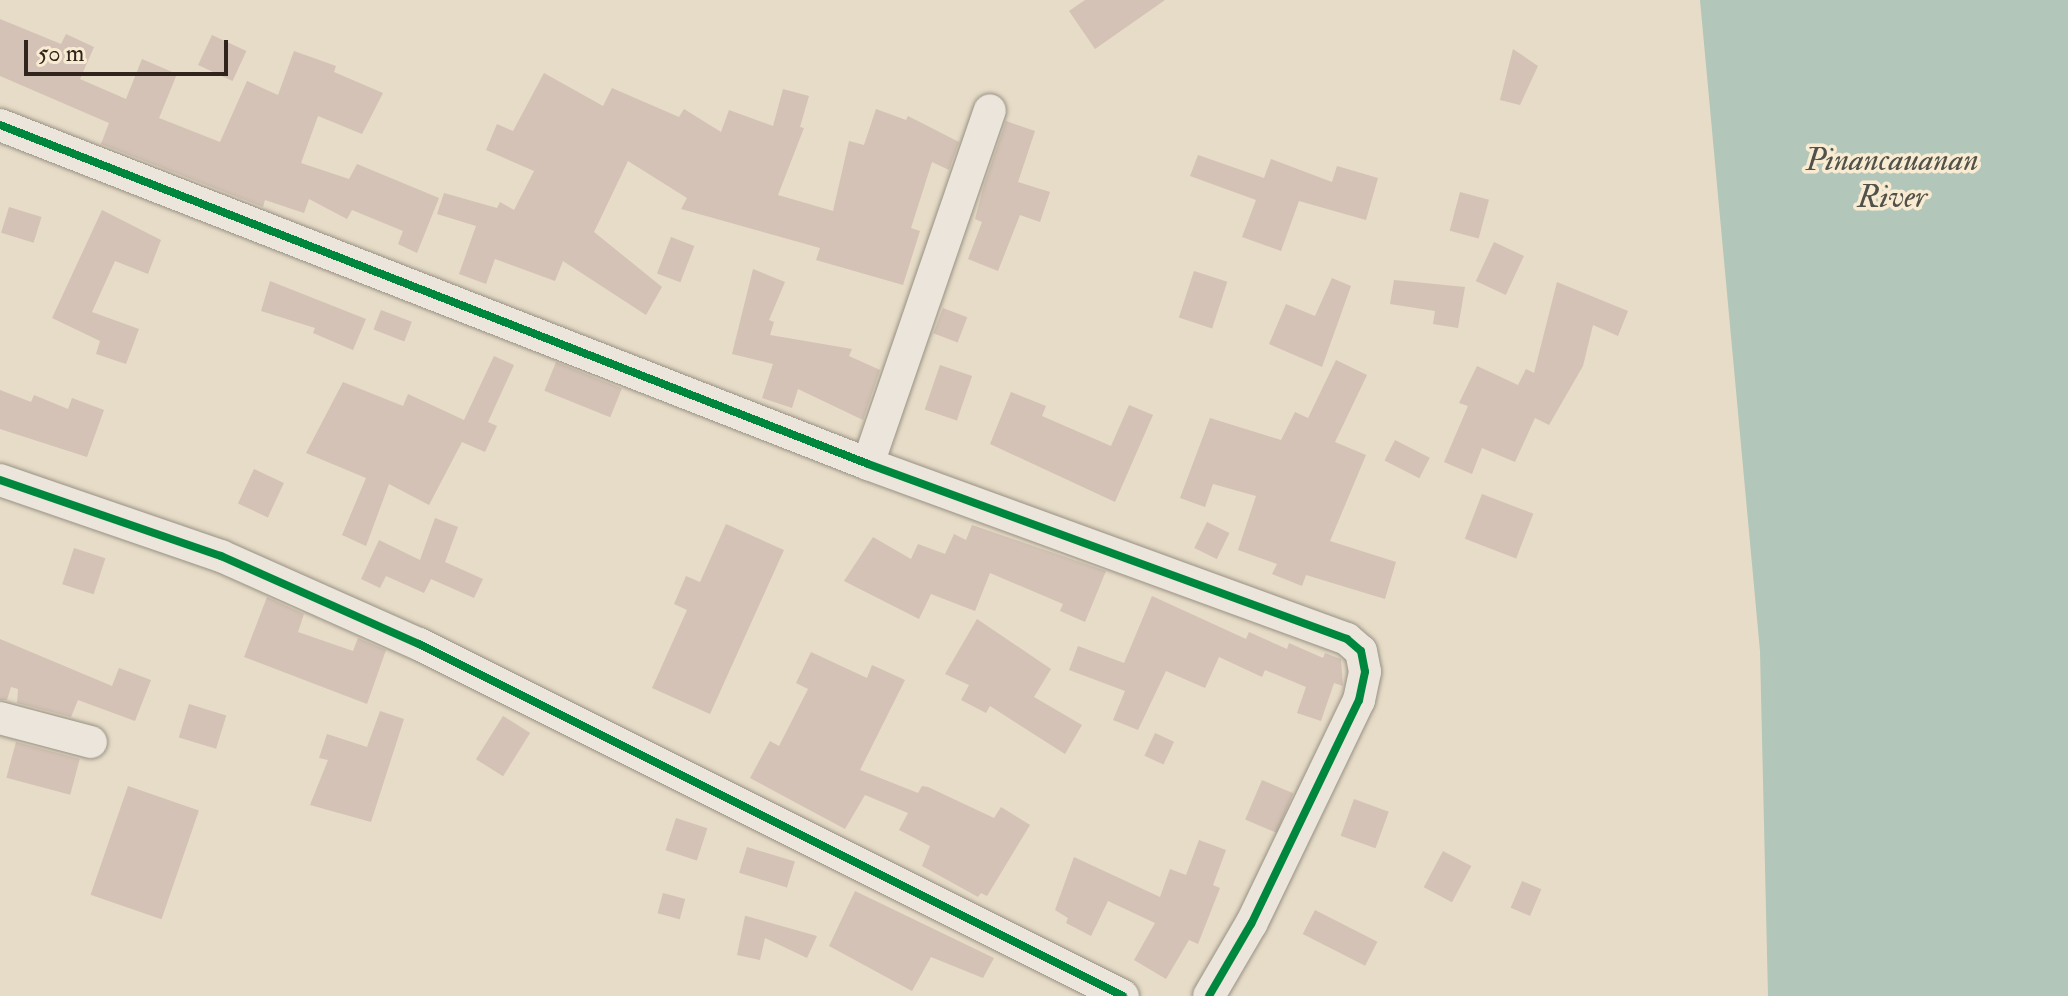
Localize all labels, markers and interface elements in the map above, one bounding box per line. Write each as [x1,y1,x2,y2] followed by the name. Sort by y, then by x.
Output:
[28,24,232,74] scale bar
[38,38,84,69] text: 50 m
[1805,142,1979,217] water label: Pinancauanan River

